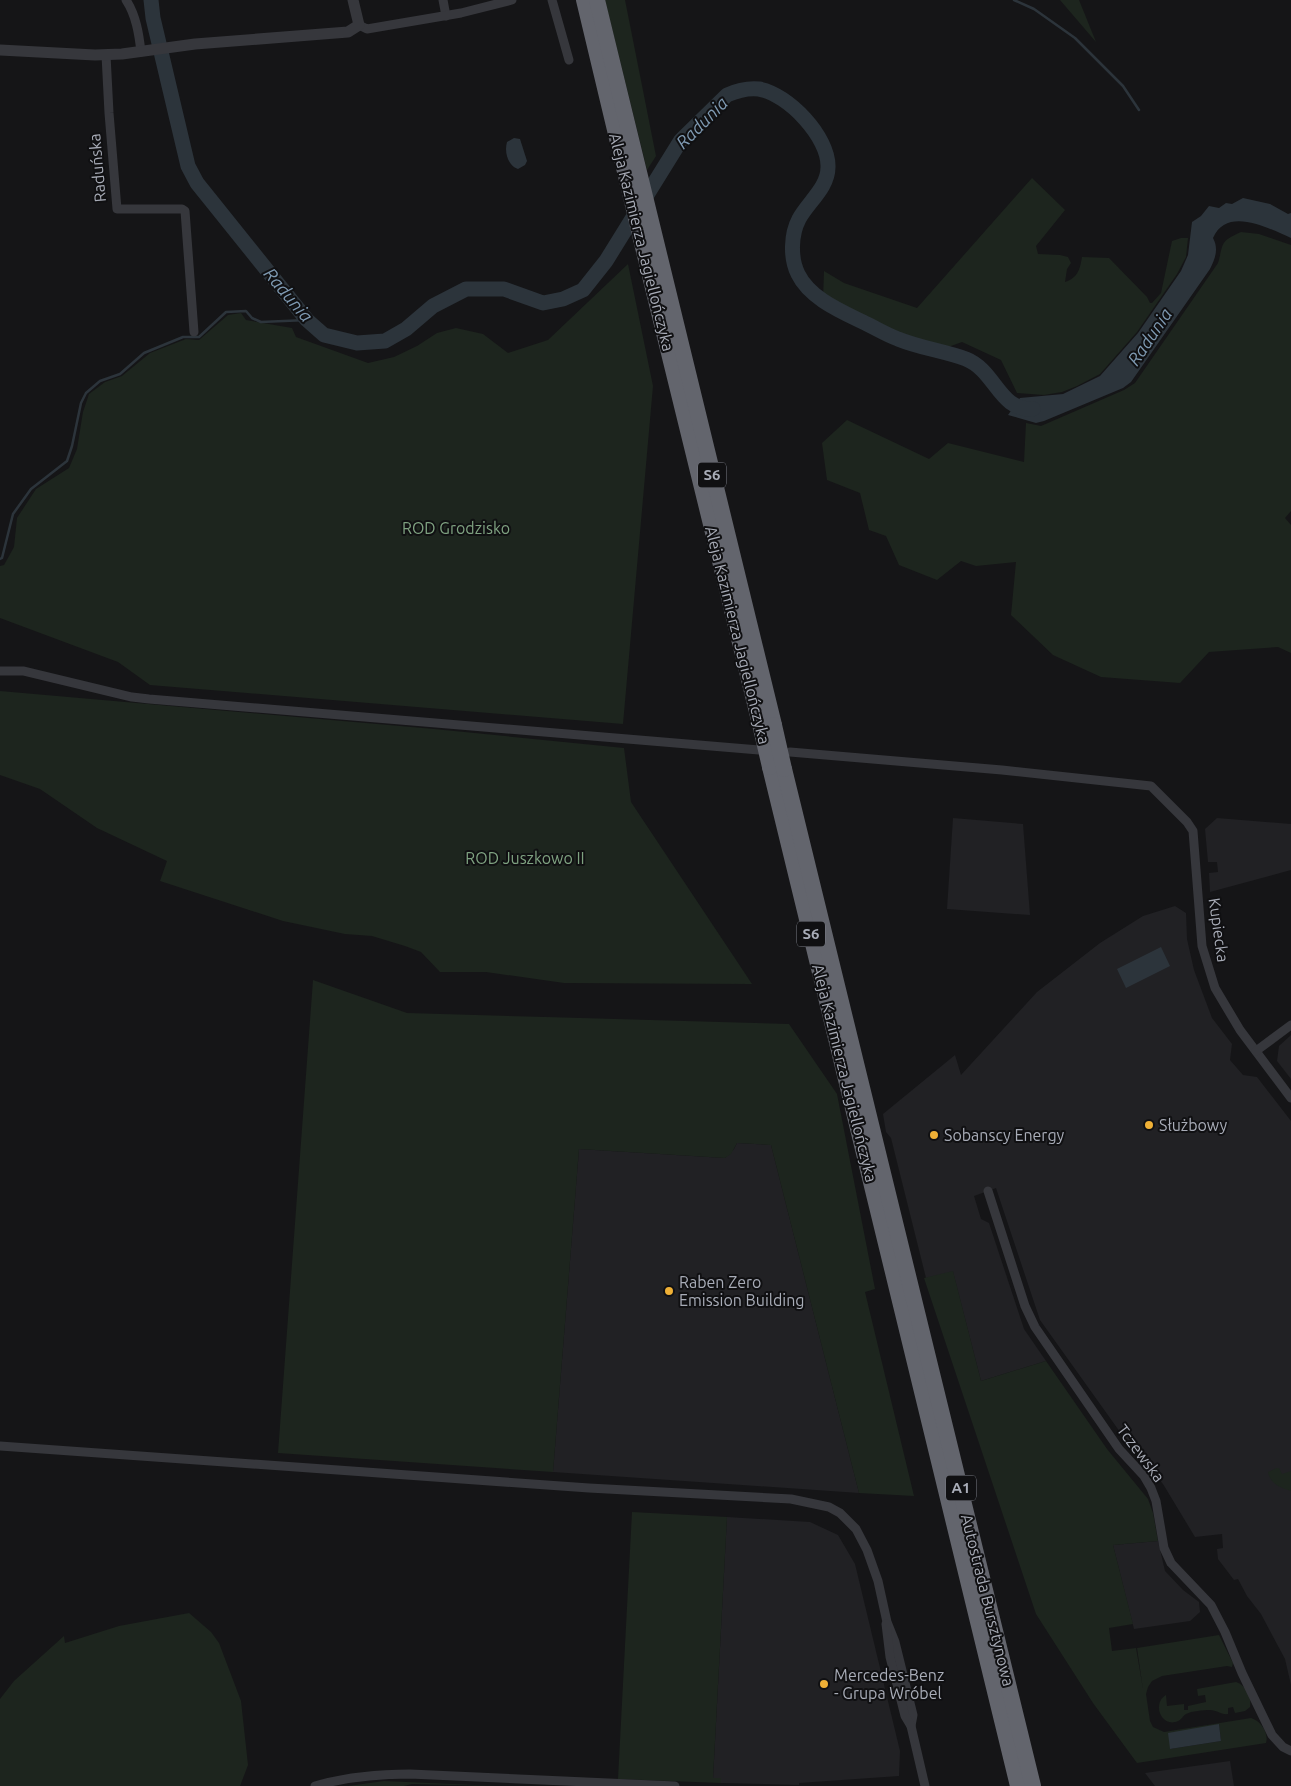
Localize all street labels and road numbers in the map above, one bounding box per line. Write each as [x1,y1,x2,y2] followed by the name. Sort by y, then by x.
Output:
[606,131,678,353] street label: Aleja Kazimierza Jagiellończyka
[85,133,109,203] street label: Raduńska
[698,462,726,488] road number: S6
[702,524,774,746] street label: Aleja Kazimierza Jagiellończyka
[1206,897,1232,963] street label: Kupiecka
[797,922,825,946] road number: S6
[809,962,881,1184] street label: Aleja Kazimierza Jagiellończyka
[1114,1421,1168,1485] street label: Tczewska
[946,1476,976,1500] road number: A1
[958,1512,1018,1688] street label: Autostrada Bursztynowa

